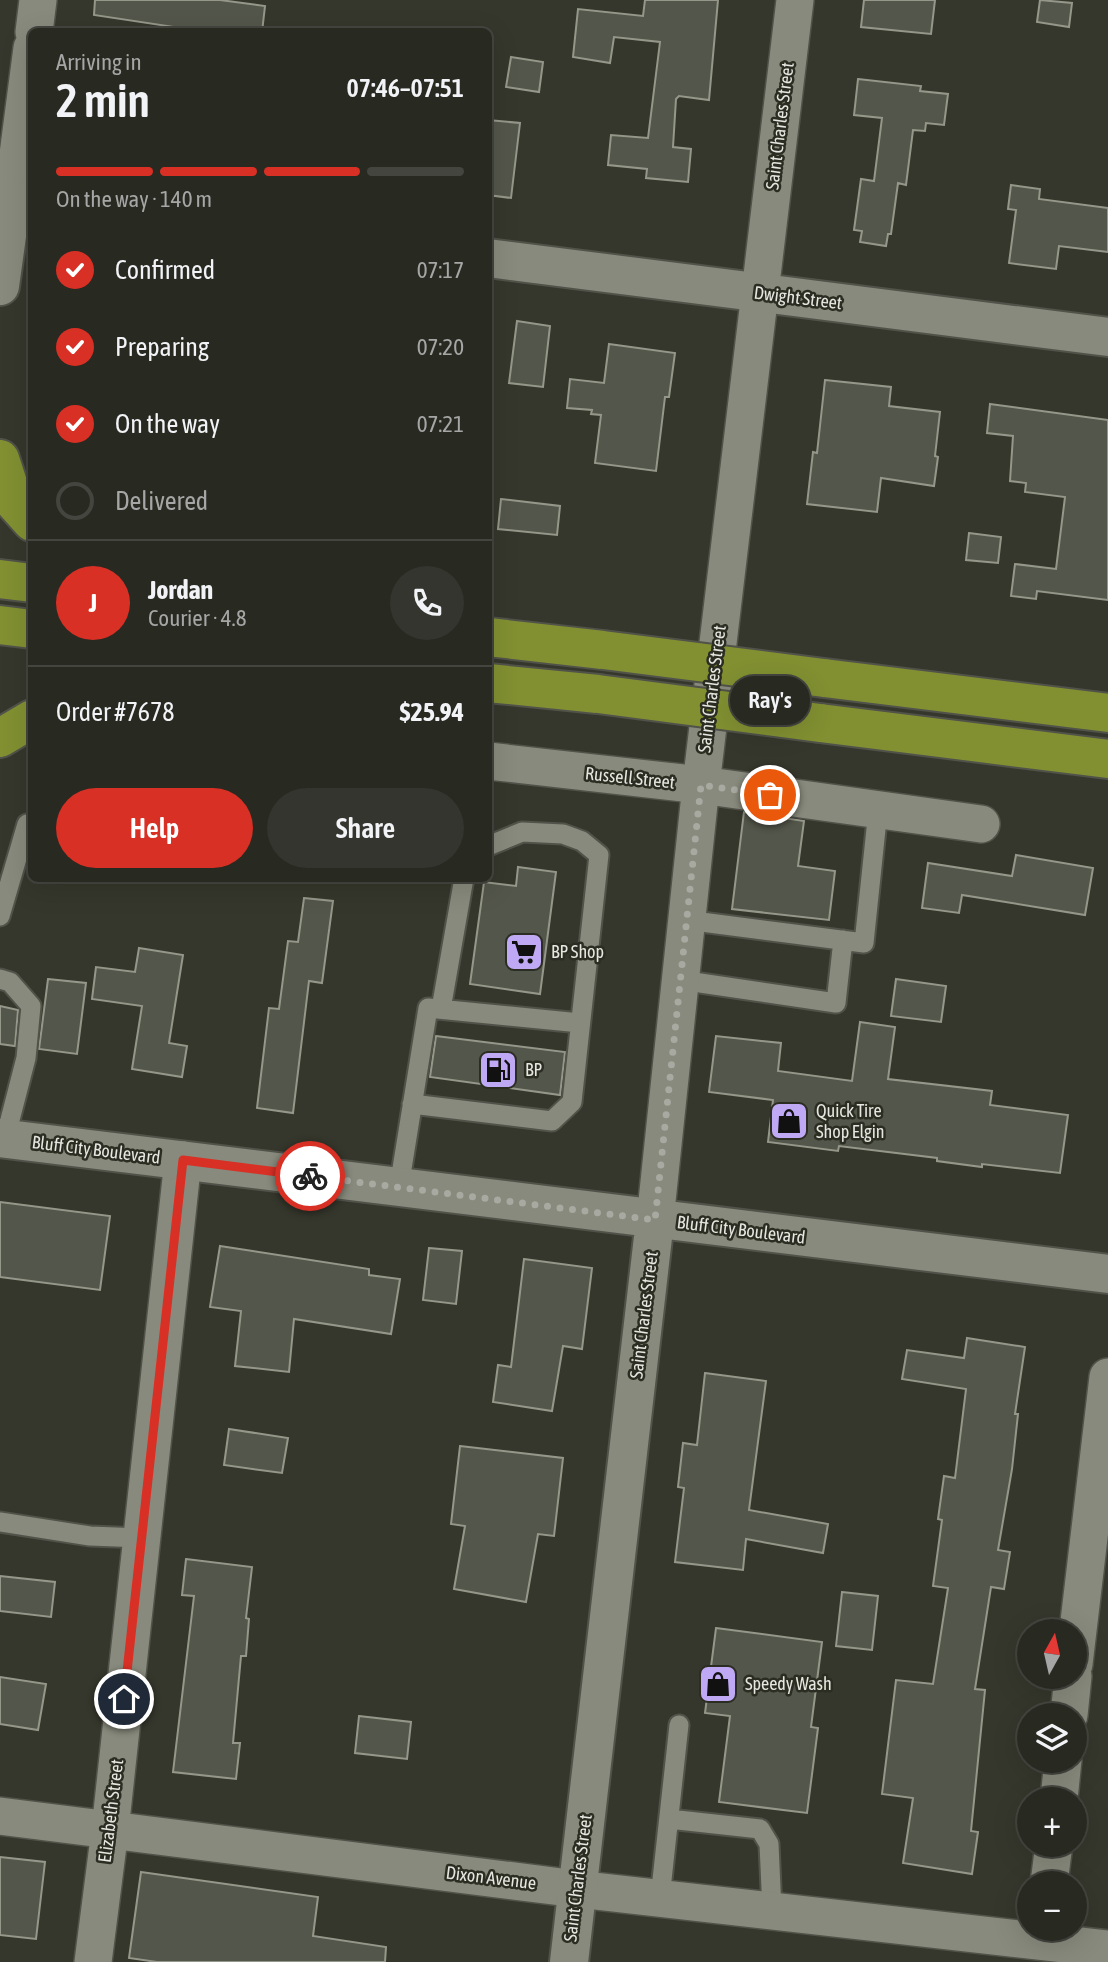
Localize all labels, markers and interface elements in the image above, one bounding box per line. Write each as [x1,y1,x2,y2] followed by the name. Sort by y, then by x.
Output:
[56,49,142,75] text: Arriving in
[761,61,798,191] street label: Saint Charles Street
[347,73,464,103] text: 07:46–07:51
[56,74,150,127] text: 2 min
[56,186,212,212] text: On the way · 140 m
[56,251,94,289] icon: check
[115,255,215,285] text: Confirmed
[417,257,464,283] text: 07:17
[753,282,843,313] street label: Dwight Street
[56,328,94,366] icon: check
[115,332,209,362] text: Preparing
[417,334,464,360] text: 07:20
[56,405,94,443] icon: check
[115,409,220,439] text: On the way
[417,411,464,437] text: 07:21
[115,486,208,516] text: Delivered
[390,566,464,640] button: phone
[148,575,213,605] text: Jordan
[89,588,97,618] text: J
[148,605,247,631] text: Courier · 4.8
[693,624,730,754] street label: Saint Charles Street
[730,676,810,725] callout: Ray's
[748,687,792,713] text: Ray's
[56,697,175,727] text: Order #7678
[400,697,464,727] text: $25.94
[584,762,676,793] street label: Russell Street
[740,765,800,825] pin
[751,776,789,814] icon: bag
[56,788,253,868] button: Help
[267,788,464,868] button: Share
[503,931,545,973] supermarket icon: BP Shop
[551,941,604,962] place label: BP Shop
[477,1049,519,1091] fuel station icon: BP
[525,1059,543,1080] place label: BP
[768,1100,810,1142] shop icon: Quick Tire Shop Elgin
[816,1100,885,1142] place label: Quick Tire Shop Elgin
[31,1131,161,1168] street label: Bluff City Boulevard
[275,1141,345,1211] courier
[291,1157,329,1195] icon: bike
[676,1211,806,1248] street label: Bluff City Boulevard
[625,1250,662,1380] street label: Saint Charles Street
[1017,1619,1087,1689] north arrow
[1017,1619,1087,1941] map controls
[697,1663,739,1705] shop icon: Speedy Wash
[94,1669,154,1729] pin
[745,1673,832,1694] place label: Speedy Wash
[105,1680,143,1718] icon: home
[1017,1703,1087,1773] button: layers
[94,1758,127,1864] street label: Elizabeth Street
[1017,1787,1087,1857] button: +
[559,1813,596,1943] street label: Saint Charles Street
[445,1862,537,1893] street label: Dixon Avenue
[1017,1871,1087,1941] button: −

